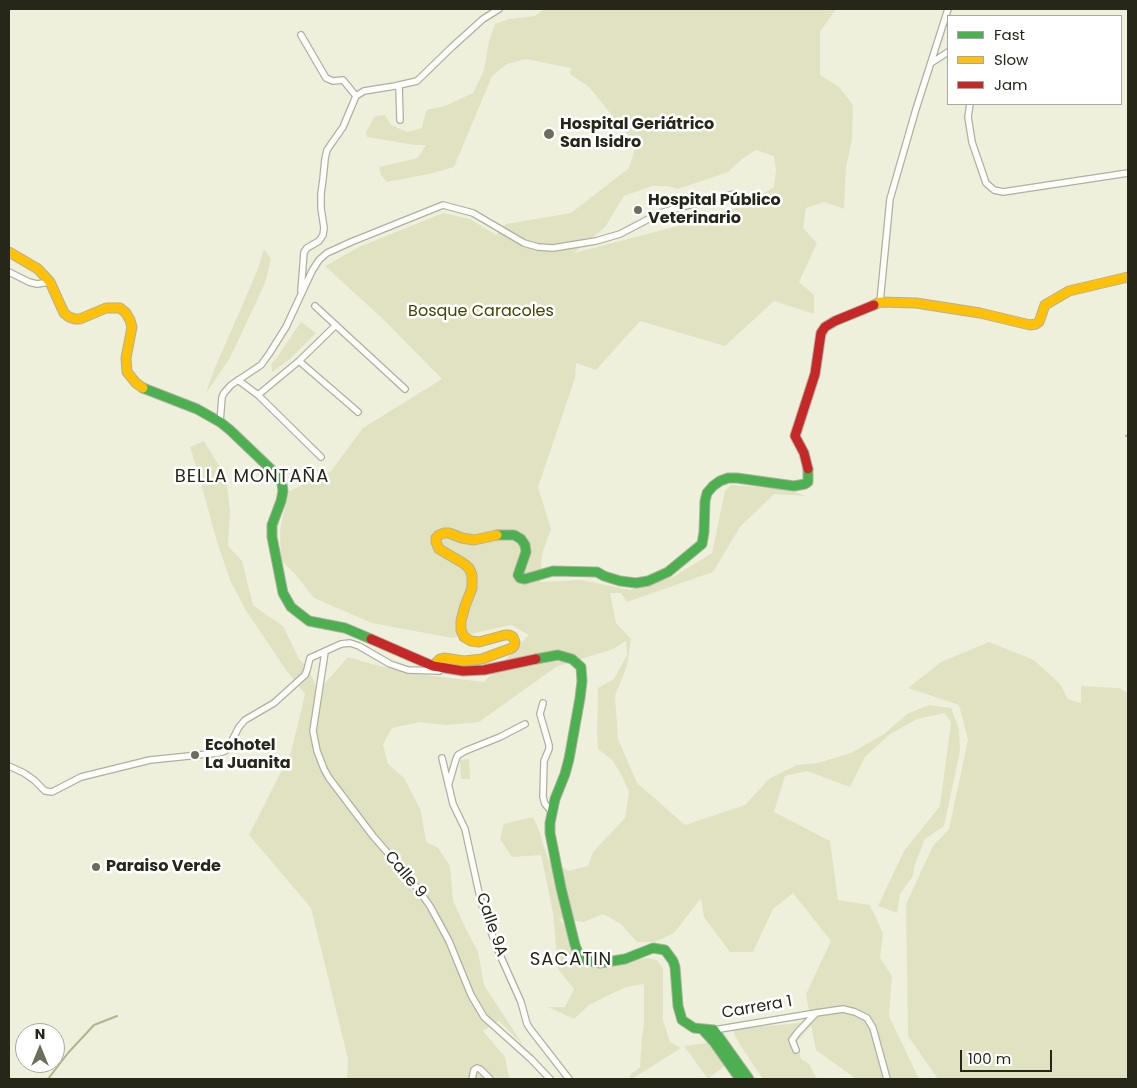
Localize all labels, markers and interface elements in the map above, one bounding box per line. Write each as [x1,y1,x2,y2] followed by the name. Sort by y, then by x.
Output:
[947,15,1122,105] legend
[994,24,1025,45] text: Fast
[994,49,1028,70] text: Slow
[994,74,1028,95] text: Jam
[560,115,714,153] place label: Hospital Geriátrico San Isidro
[542,127,556,141] marker: Hospital Geriátrico San Isidro
[648,191,781,229] place label: Hospital Público Veterinario
[632,204,644,216] marker: Hospital Público Veterinario
[408,302,554,322] park label: Bosque Caracoles
[173,466,331,488] district label: BELLA MONTAÑA
[205,736,291,774] place label: Ecohotel La Juanita
[189,749,201,761] marker: Ecohotel La Juanita
[380,848,430,902] street label: Calle 9
[106,857,221,877] place label: Paraiso Verde
[90,861,102,873] marker: Paraiso Verde
[471,891,511,959] street label: Calle 9A
[529,949,613,971] district label: SACATIN
[720,992,794,1024] street label: Carrera 1
[15,1023,65,1073] north arrow
[35,1024,45,1044] text: N
[962,1040,1054,1072] scale bar
[968,1048,1011,1069] text: 100 m

